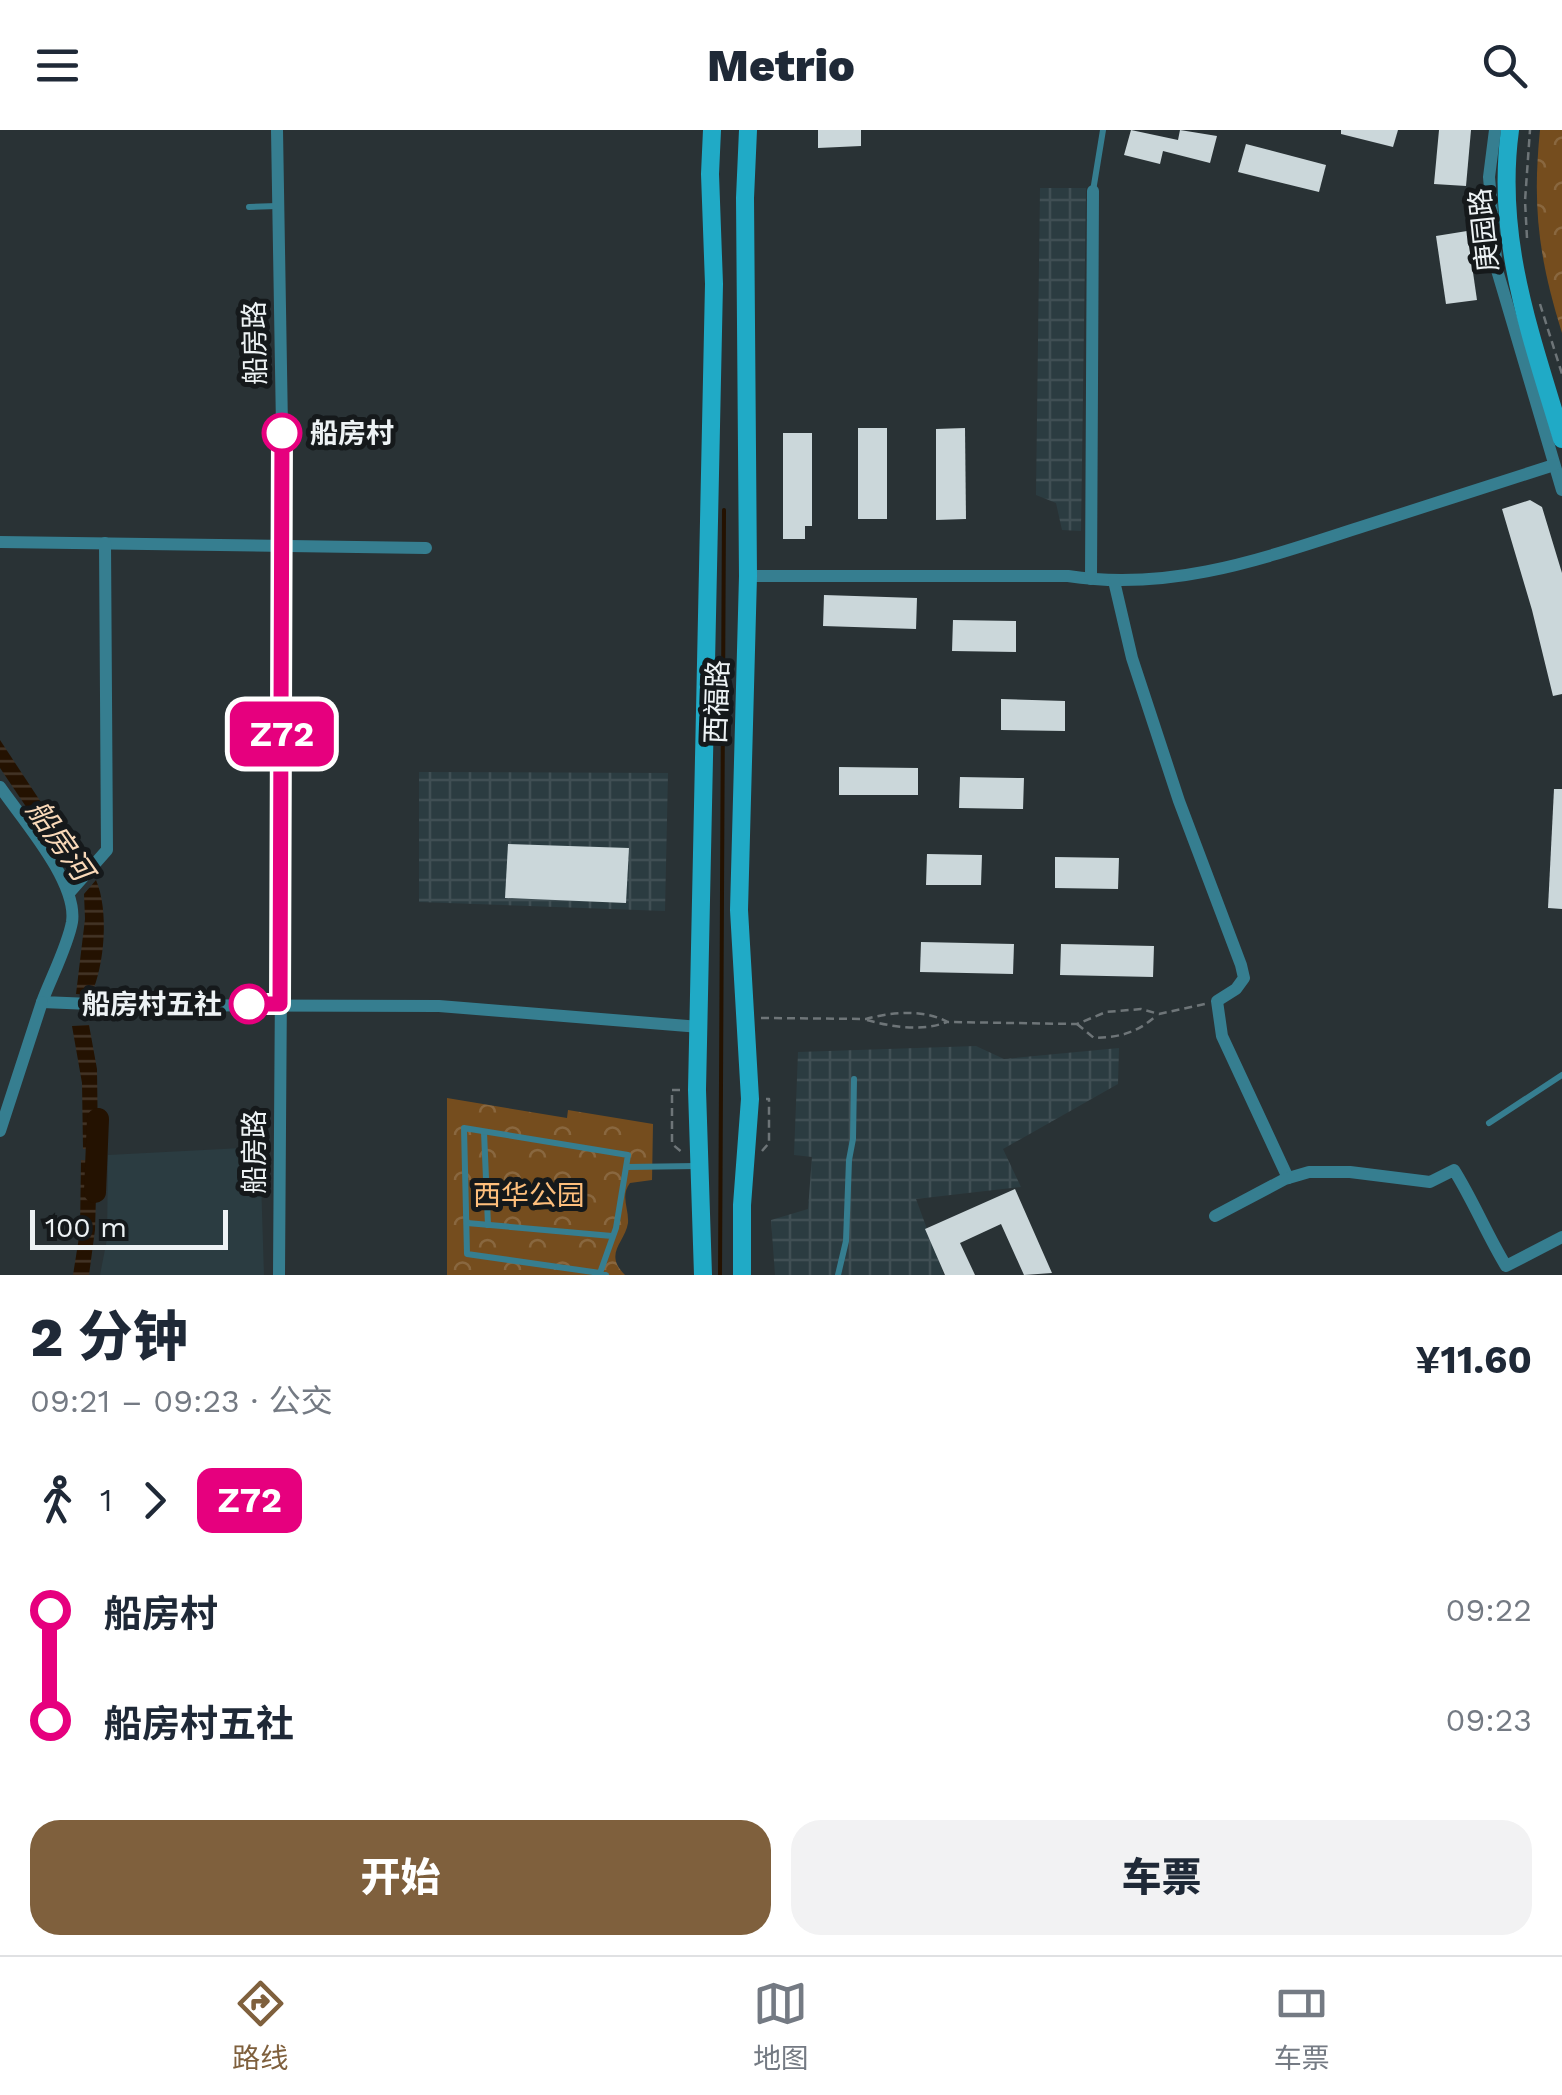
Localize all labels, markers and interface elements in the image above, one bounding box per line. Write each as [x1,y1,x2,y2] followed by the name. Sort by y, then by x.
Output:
[30,38,85,93] icon: menu
[1477,38,1532,93] icon: search
[707,39,855,92] text: Metrio
[1463,186,1505,274] street label: 庚园路
[238,301,272,385] street label: 船房路
[263,414,301,452] marker: 船房村
[310,417,394,450] place label: 船房村
[699,659,735,745] street label: 西福路
[224,702,340,766] line badge: Z72
[250,713,314,755] text: Z72
[20,793,103,891] water label: 船房河
[230,985,268,1023] marker: 船房村五社
[82,988,222,1021] place label: 船房村五社
[238,1110,271,1194] street label: 船房路
[473,1179,585,1212] park label: 西华公园
[30,1205,228,1250] scale bar
[45,1211,127,1244] text: 100 m
[30,1305,188,1369] text: 2 分钟
[1415,1338,1532,1382] text: ¥11.60
[30,1382,333,1420] text: 09:21 – 09:23 · 公交
[30,1473,85,1528] icon: walk
[127,1473,182,1528] icon: forward
[217,1479,282,1521] text: Z72
[100,1481,112,1519] text: 1
[1446,1591,1532,1629] text: 09:22
[104,1592,218,1636] text: 船房村
[1446,1701,1532,1739] text: 09:23
[104,1702,294,1746] text: 船房村五社
[30,1820,771,1935] button: 开始
[791,1820,1532,1935] button: 车票
[232,1976,288,2076] tab: 路线
[753,1976,809,2076] tab: 地图
[1274,1976,1330,2076] tab: 车票

